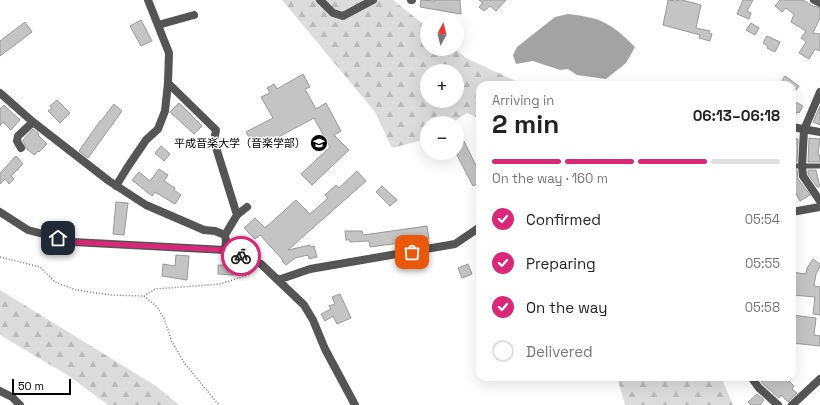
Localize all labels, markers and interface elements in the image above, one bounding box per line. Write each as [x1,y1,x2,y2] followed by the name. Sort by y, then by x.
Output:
[420,12,464,56] north arrow
[420,12,464,160] map controls
[420,64,464,108] button: +
[492,92,554,109] text: Arriving in
[693,106,780,125] text: 06:13–06:18
[492,107,559,141] text: 2 min
[420,116,464,160] button: −
[309,133,329,153] school or university icon: 平成音楽大学（音楽学部）
[174,136,306,150] place label: 平成音楽大学（音楽学部）
[492,170,608,187] text: On the way · 160 m
[492,208,514,230] icon: check
[526,210,601,229] text: Confirmed
[745,211,780,228] text: 05:54
[41,221,75,255] pin
[47,227,69,249] icon: home
[395,235,429,269] pin
[221,236,261,276] courier
[401,241,423,263] icon: bag
[230,245,252,267] icon: bike
[492,252,514,274] icon: check
[526,254,596,273] text: Preparing
[745,255,780,272] text: 05:55
[492,296,514,318] icon: check
[526,298,607,317] text: On the way
[745,299,780,316] text: 05:58
[526,342,593,361] text: Delivered
[12,377,71,396] scale bar
[18,379,44,393] text: 50 m

